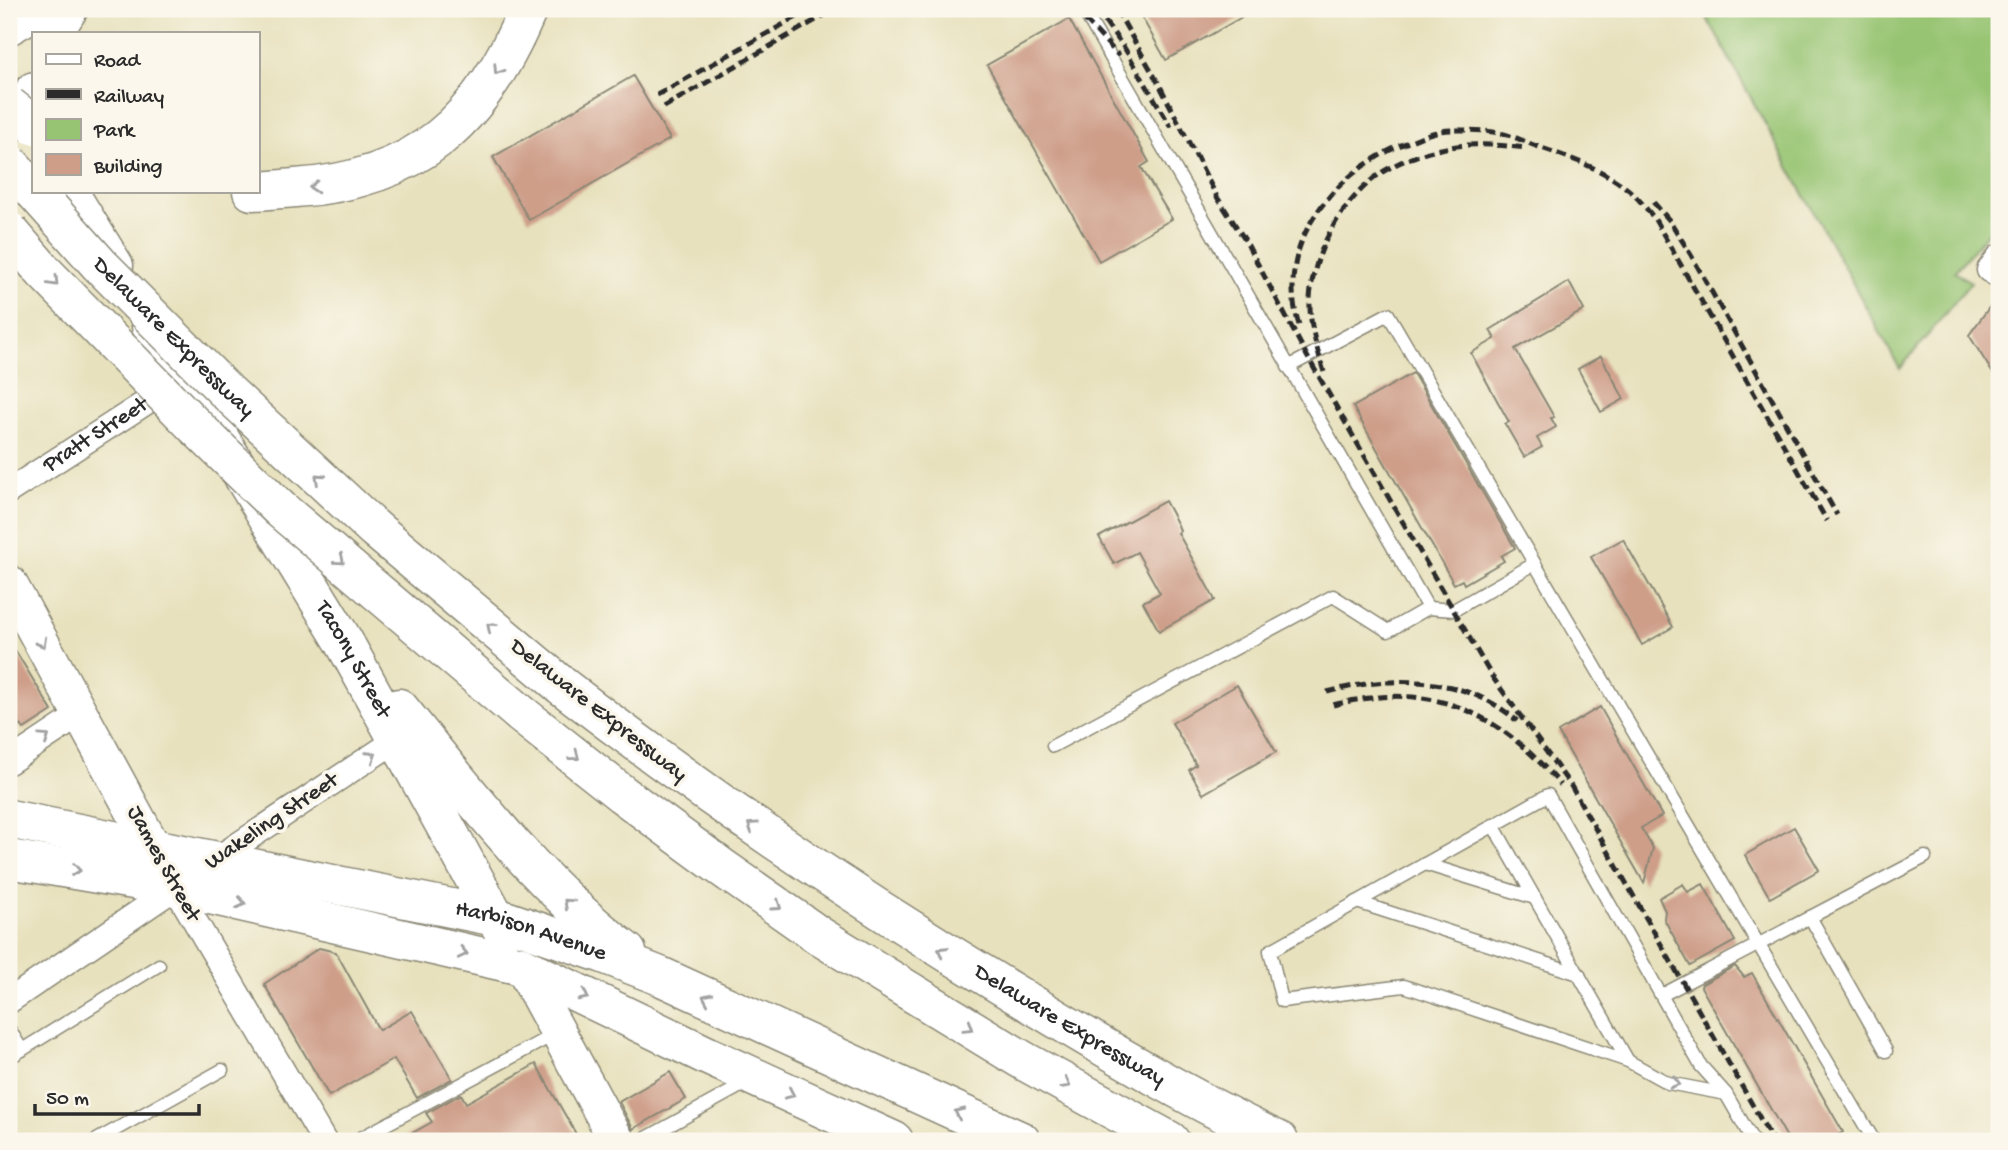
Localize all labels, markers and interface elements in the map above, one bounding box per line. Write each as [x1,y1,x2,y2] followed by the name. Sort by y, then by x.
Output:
[32,32,259,192] legend
[94,50,142,75] text: Road
[494,62,506,75] one-way arrow
[94,86,164,111] text: Railway
[93,120,137,145] text: Park
[93,156,163,181] text: Building
[308,179,319,194] one-way arrow
[85,250,260,424] street label: Delaware Expressway
[46,274,59,287] one-way arrow
[37,391,154,479] street label: Pratt Street
[314,473,327,486] one-way arrow
[332,552,345,564] one-way arrow
[308,594,398,724] street label: Tacony Street
[486,623,499,635] one-way arrow
[502,632,692,789] street label: Delaware Expressway
[34,635,47,648] one-way arrow
[37,734,50,746] one-way arrow
[566,748,579,760] one-way arrow
[364,752,377,764] one-way arrow
[200,766,345,877] street label: Wakeling Street
[120,801,207,928] street label: James Street
[747,822,760,835] one-way arrow
[70,862,82,877] one-way arrow
[235,895,247,909] one-way arrow
[453,896,611,968] street label: Harbison Avenue
[769,898,782,910] one-way arrow
[563,899,576,912] one-way arrow
[457,945,469,959] one-way arrow
[937,946,950,959] one-way arrow
[967,957,1170,1093] street label: Delaware Expressway
[577,988,589,1002] one-way arrow
[702,992,714,1006] one-way arrow
[962,1019,975,1032] one-way arrow
[35,1073,200,1117] scale bar
[1669,1075,1681,1089] one-way arrow
[1059,1076,1072,1089] one-way arrow
[783,1086,795,1100] one-way arrow
[46,1088,89,1113] text: 50 m
[954,1107,966,1121] one-way arrow

